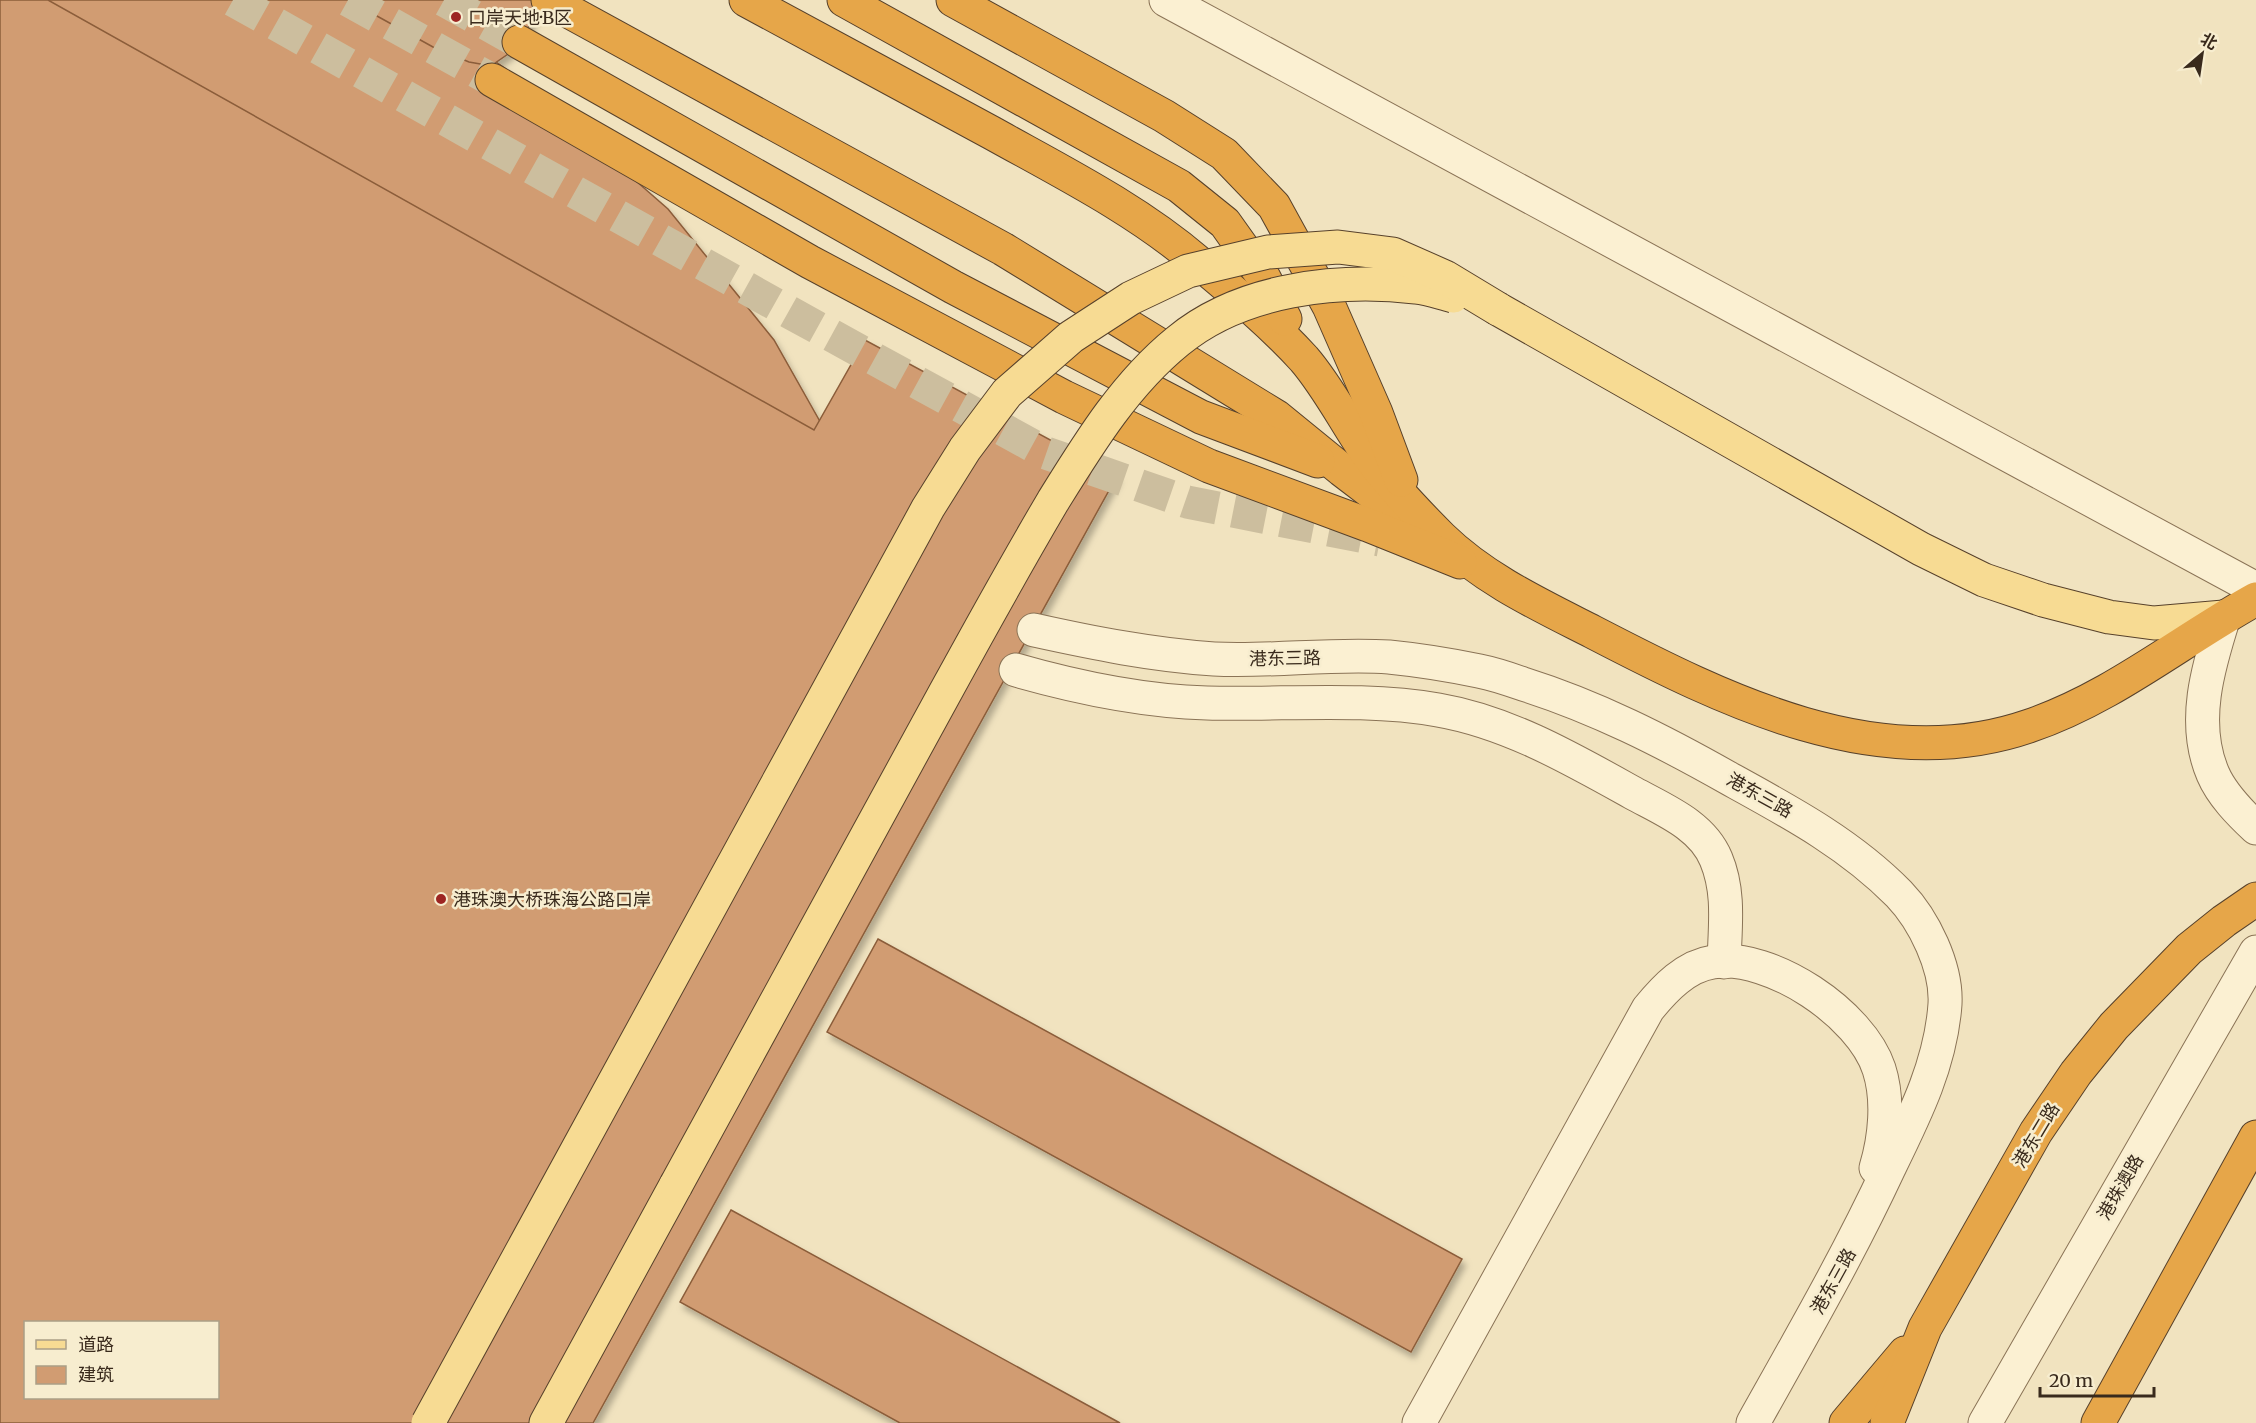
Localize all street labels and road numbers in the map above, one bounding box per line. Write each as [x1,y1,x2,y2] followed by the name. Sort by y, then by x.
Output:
[1249,646,1321,670] street label: 港东三路
[1723,767,1797,823] street label: 港东三路
[2008,1098,2064,1172] street label: 港东二路
[2092,1150,2148,1224] street label: 港珠澳路
[1805,1244,1861,1318] street label: 港东三路

